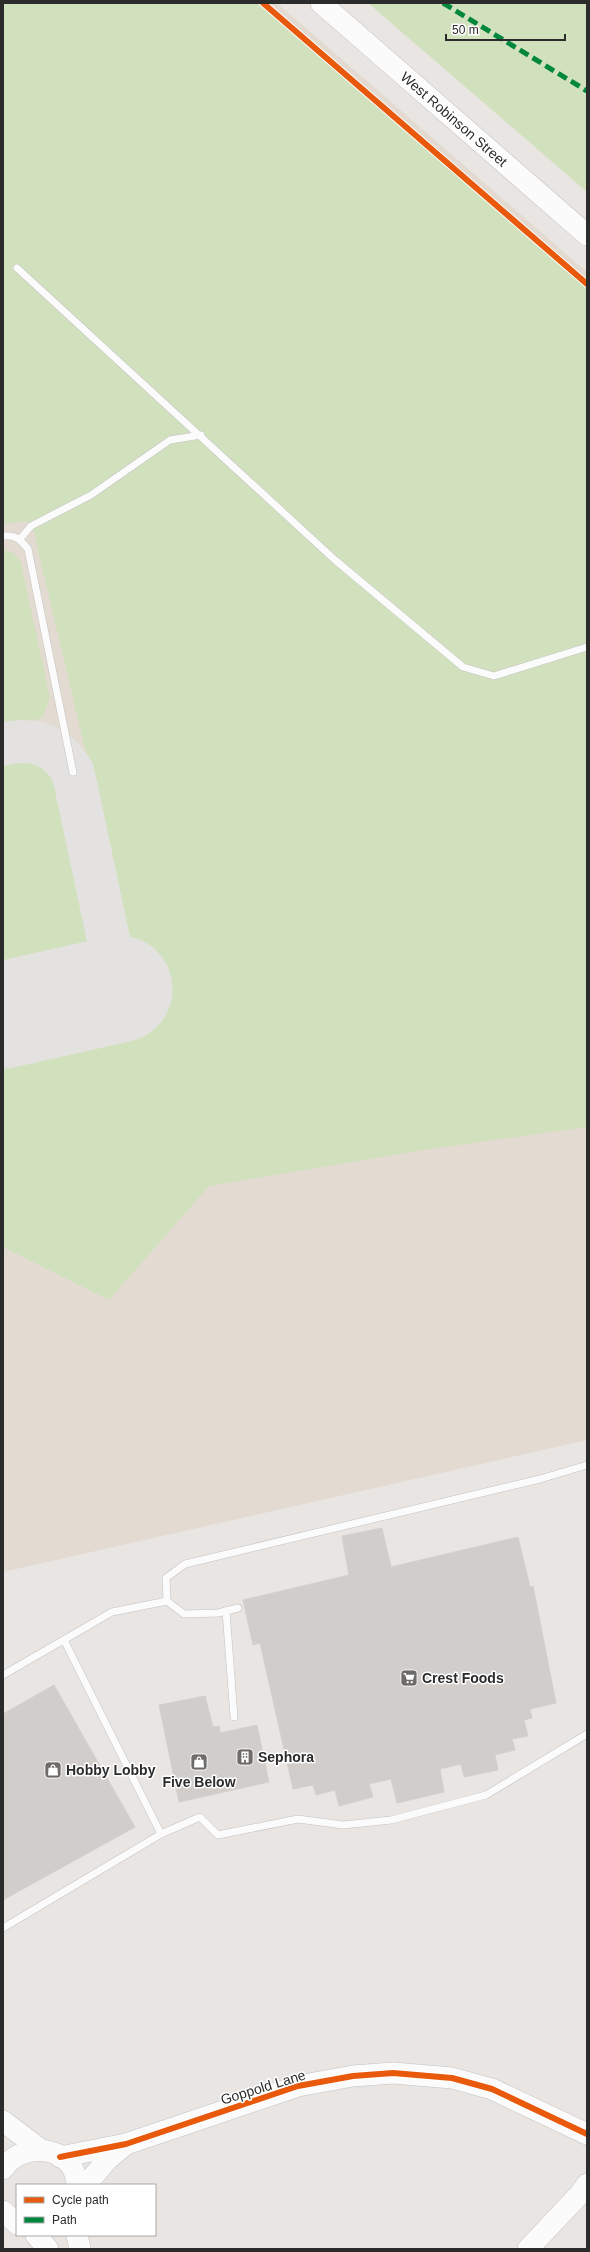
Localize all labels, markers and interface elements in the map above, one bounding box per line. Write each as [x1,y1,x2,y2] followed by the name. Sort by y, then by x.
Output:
[446,16,565,42] scale bar
[452,23,479,37] text: 50 m
[397,68,511,170] street label: West Robinson Street
[399,1668,419,1688] supermarket icon: Crest Foods
[422,1670,504,1686] place label: Crest Foods
[235,1747,255,1767] building icon: Sephora
[258,1749,314,1765] place label: Sephora
[189,1752,209,1772] shop icon: Five Below
[43,1760,63,1780] shop icon: Hobby Lobby
[66,1762,156,1778] place label: Hobby Lobby
[162,1774,236,1790] place label: Five Below
[219,2066,308,2108] street label: Goppold Lane
[16,2184,156,2236] legend
[52,2193,109,2207] text: Cycle path
[52,2213,77,2227] text: Path

